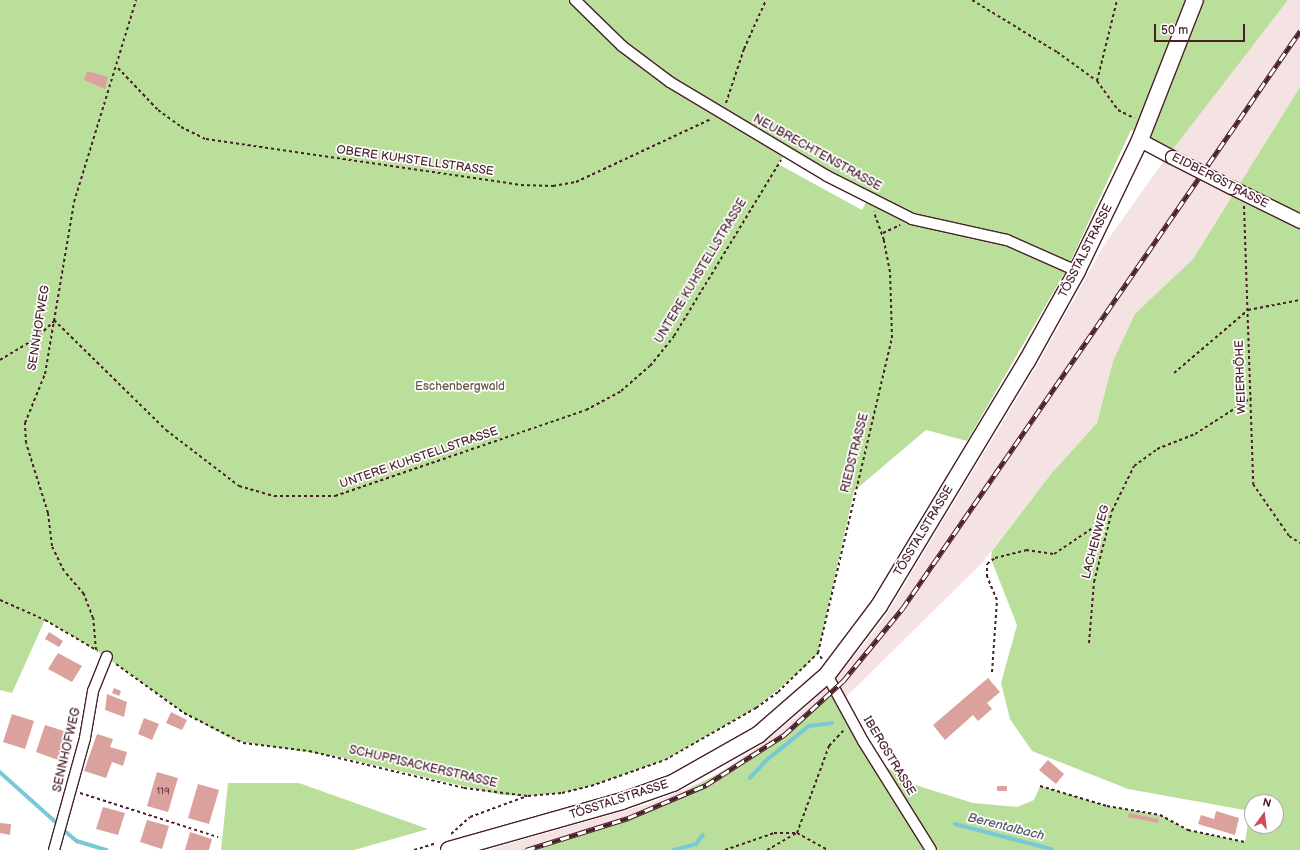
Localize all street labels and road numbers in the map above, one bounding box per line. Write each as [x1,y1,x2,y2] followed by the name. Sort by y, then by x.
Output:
[750,112,884,194] street label: NEUBRECHTENSTRASSE
[335,143,495,179] street label: OBERE KUHSTELLSTRASSE
[1169,150,1271,212] street label: EIDBERGSTRASSE
[652,196,750,346] street label: UNTERE KUHSTELLSTRASSE
[1056,202,1116,300] street label: TÖSSTALSTRASSE
[25,284,53,372] street label: SENNHOFWEG
[1233,340,1249,414] street label: WEIERHÖHE
[838,412,872,494] street label: RIEDSTRASSE
[338,424,500,492] street label: UNTERE KUHSTELLSTRASSE
[891,483,957,579] street label: TÖSSTALSTRASSE
[1079,503,1113,581] street label: LACHENWEG
[50,706,84,794] street label: SENNHOFWEG
[860,714,918,798] street label: IBERGSTRASSE
[347,743,499,791] street label: SCHUPPISACKERSTRASSE
[568,777,670,823] street label: TÖSSTALSTRASSE

